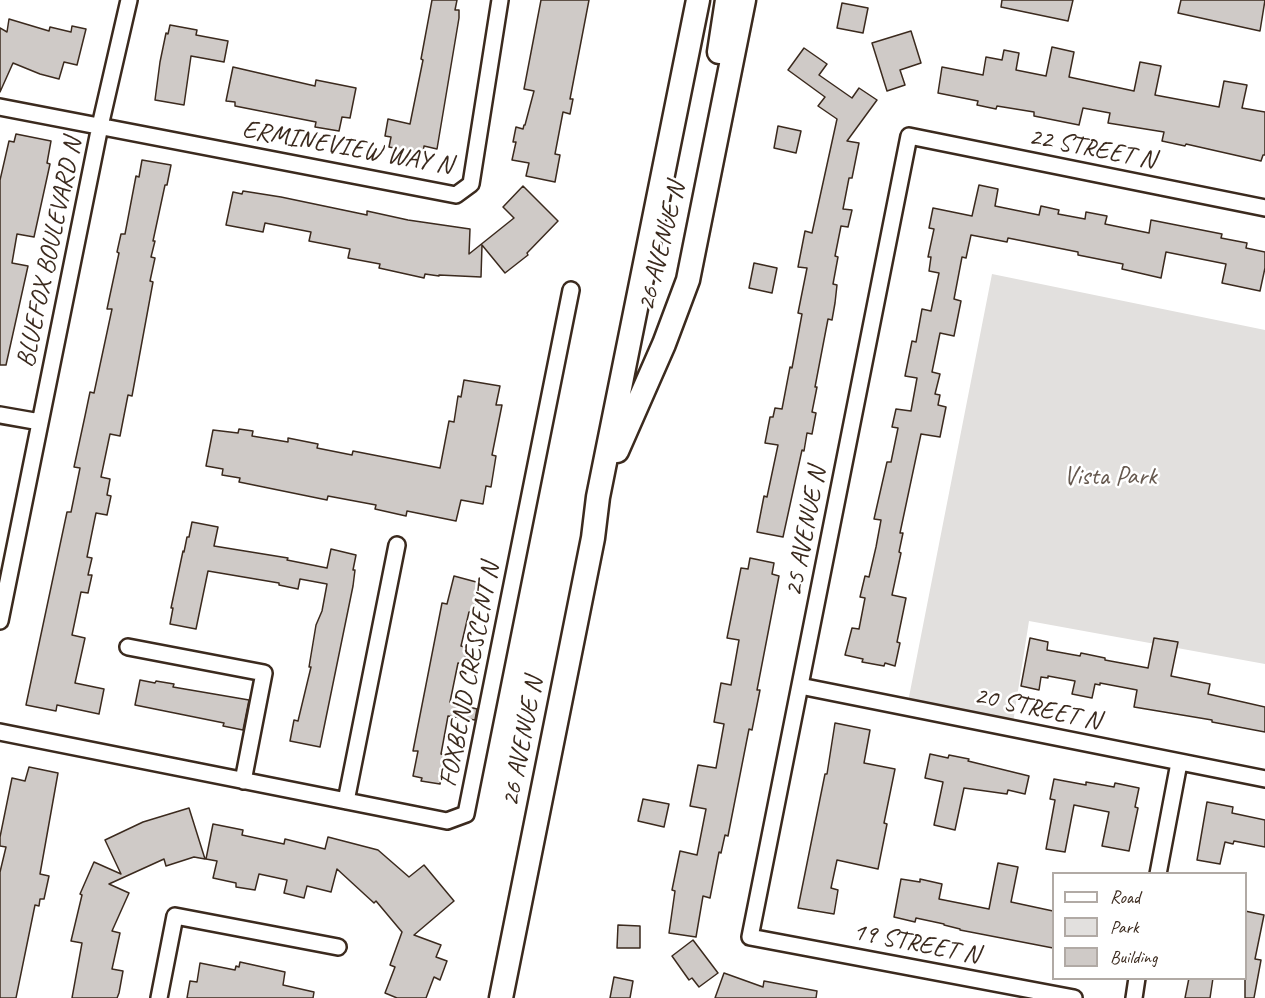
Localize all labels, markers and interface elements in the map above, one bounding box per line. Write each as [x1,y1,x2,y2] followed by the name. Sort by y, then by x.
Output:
[240,114,454,182] street label: ERMINEVIEW WAY N
[1026,121,1158,177] street label: 22 STREET N
[10,136,90,370] street label: BLUEFOX BOULEVARD N
[631,180,693,314] street label: 26 AVENUE N
[1063,461,1157,493] park label: Vista Park
[778,465,834,599] street label: 25 AVENUE N
[433,561,507,789] street label: FOXBEND CRESCENT N
[495,675,551,809] street label: 26 AVENUE N
[971,680,1103,738] street label: 20 STREET N
[1052,872,1247,980] legend
[1110,886,1140,908] text: Road
[850,916,982,972] street label: 19 STREET N
[1110,916,1139,938] text: Park
[1110,946,1157,968] text: Building

